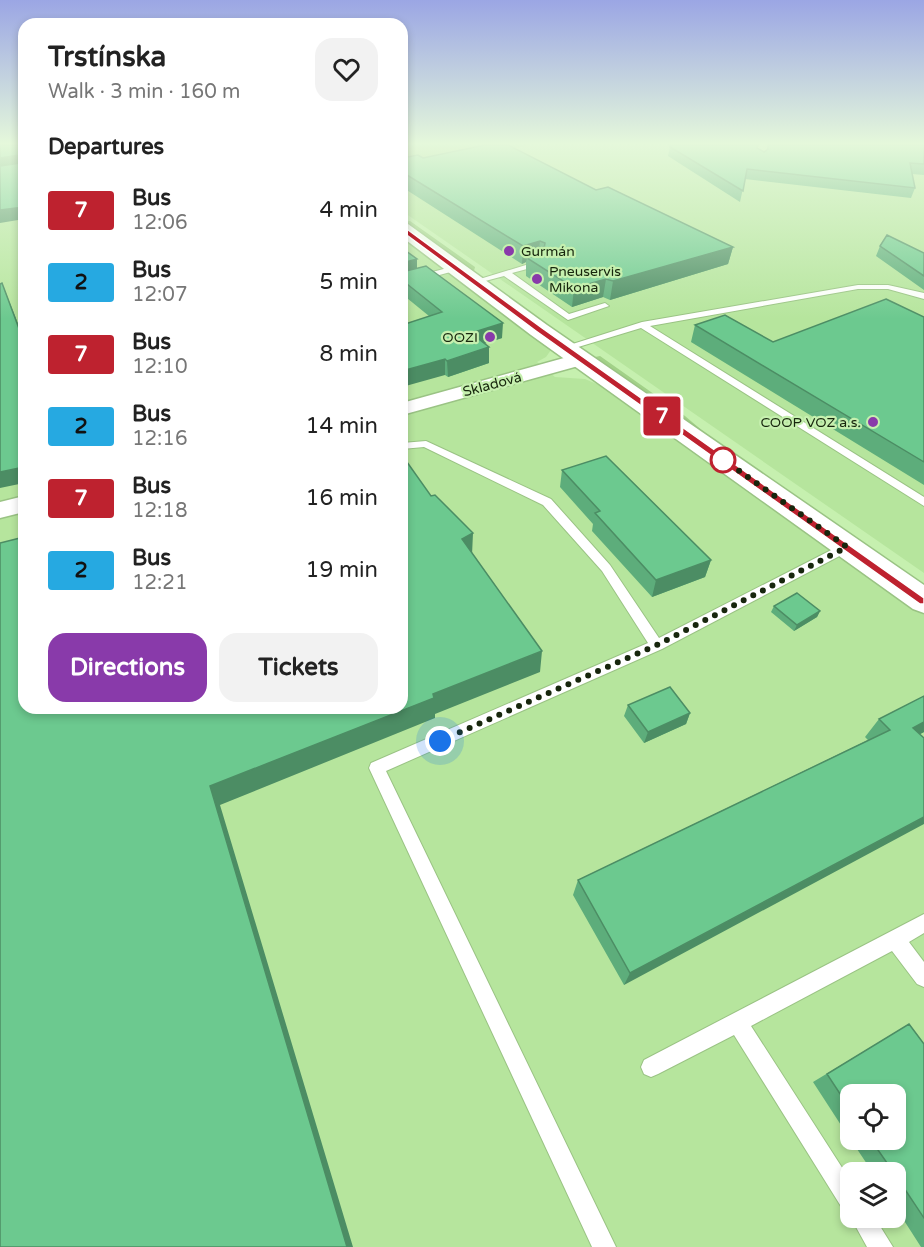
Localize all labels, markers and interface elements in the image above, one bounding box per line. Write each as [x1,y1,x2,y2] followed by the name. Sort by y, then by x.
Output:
[315,38,378,101] button: heart
[48,40,166,74] text: Trstínska
[48,80,240,104] text: Walk · 3 min · 160 m
[48,134,164,160] text: Departures
[132,185,171,211] text: Bus
[319,197,378,223] text: 4 min
[74,198,88,223] text: 7
[132,211,187,235] text: 12:06
[521,243,575,260] place label: Gurmán
[502,244,516,258] marker: Gurmán
[132,257,171,283] text: Bus
[549,263,621,296] place label: Pneuservis Mikona
[319,269,378,295] text: 5 min
[74,270,88,295] text: 2
[530,272,544,286] marker: Pneuservis Mikona
[132,283,187,307] text: 12:07
[132,329,171,355] text: Bus
[442,329,478,346] place label: OOZI
[483,330,497,344] marker: OOZI
[319,341,378,367] text: 8 min
[74,342,88,367] text: 7
[132,355,187,379] text: 12:10
[461,369,523,400] street label: Skladová
[642,396,682,436] line badge: 7
[132,401,171,427] text: Bus
[655,404,669,429] text: 7
[306,413,378,439] text: 14 min
[74,414,88,439] text: 2
[760,414,861,431] place label: COOP VOZ a.s.
[866,415,880,429] marker: COOP VOZ a.s.
[132,427,187,451] text: 12:16
[710,447,736,473] unlabelled marker
[132,473,171,499] text: Bus
[306,485,378,511] text: 16 min
[74,486,88,511] text: 7
[132,499,187,523] text: 12:18
[132,545,171,571] text: Bus
[306,557,378,583] text: 19 min
[74,558,88,583] text: 2
[132,571,187,595] text: 12:21
[48,633,207,702] button: Directions
[219,633,378,702] button: Tickets
[425,726,455,756] your location
[840,1084,906,1228] map controls
[840,1084,906,1150] button: locate
[840,1162,906,1228] button: layers

